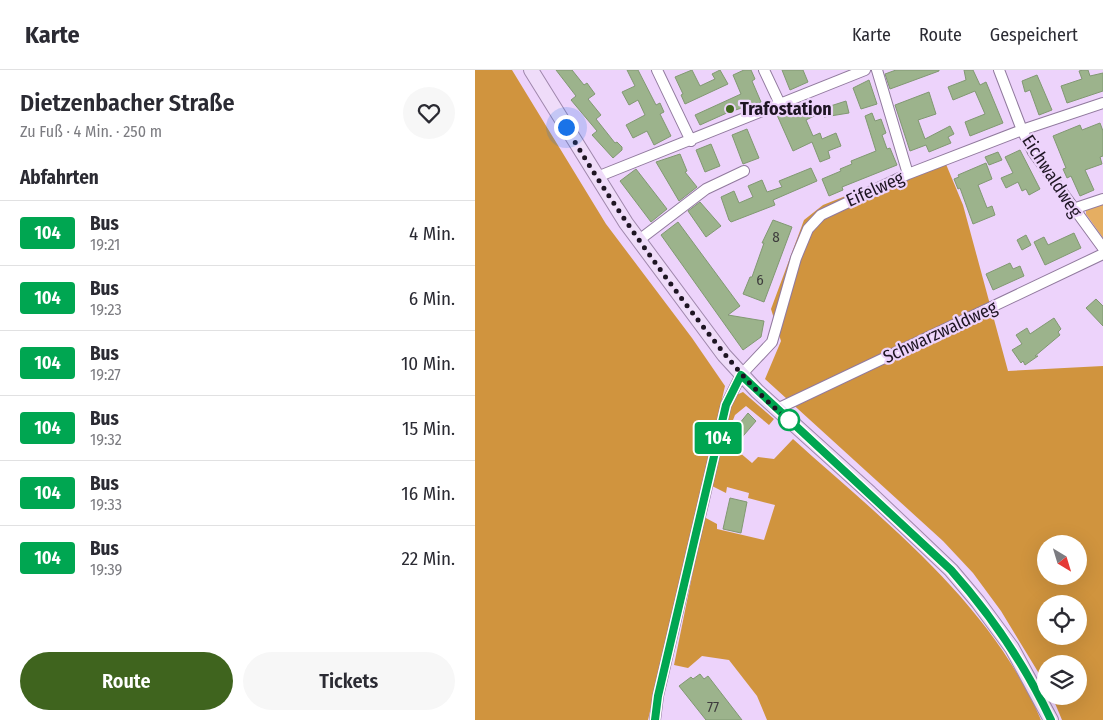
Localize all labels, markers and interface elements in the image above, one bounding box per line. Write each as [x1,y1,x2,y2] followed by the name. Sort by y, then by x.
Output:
[25,21,80,49] text: Karte
[852,24,891,46] text: Karte
[919,24,962,46] text: Route
[990,24,1078,46] text: Gespeichert
[403,87,455,139] button: heart
[20,89,235,117] text: Dietzenbacher Straße
[740,98,832,120] place label: Trafostation
[724,103,736,115] marker: Trafostation
[554,115,579,140] your location
[20,122,162,141] text: Zu Fuß · 4 Min. · 250 m
[1017,131,1087,222] street label: Eichwaldweg
[20,166,99,189] text: Abfahrten
[843,166,908,211] street label: Eifelweg
[90,212,119,235] text: Bus
[34,222,61,244] text: 104
[409,222,455,245] text: 4 Min.
[772,228,780,246] house number: 8
[90,235,120,254] text: 19:21
[756,271,764,289] house number: 6
[90,277,119,300] text: Bus
[34,287,61,309] text: 104
[409,287,455,310] text: 6 Min.
[879,296,1001,368] street label: Schwarzwaldweg
[90,300,122,319] text: 19:23
[90,342,119,365] text: Bus
[34,352,61,374] text: 104
[401,352,455,375] text: 10 Min.
[90,365,121,384] text: 19:27
[90,407,119,430] text: Bus
[778,409,800,431] unlabelled marker
[34,417,61,439] text: 104
[402,417,455,440] text: 15 Min.
[689,422,747,454] line badge: 104
[705,427,731,449] text: 104
[90,430,122,449] text: 19:32
[90,472,119,495] text: Bus
[34,482,61,504] text: 104
[401,482,455,505] text: 16 Min.
[90,495,122,514] text: 19:33
[1037,535,1087,585] north arrow
[1037,535,1087,705] map controls
[90,537,119,560] text: Bus
[34,547,61,569] text: 104
[401,547,455,570] text: 22 Min.
[90,560,122,579] text: 19:39
[1037,595,1087,645] button: locate
[20,652,233,710] button: Route
[243,652,455,710] button: Tickets
[1037,655,1087,705] button: layers
[707,698,719,716] house number: 77

